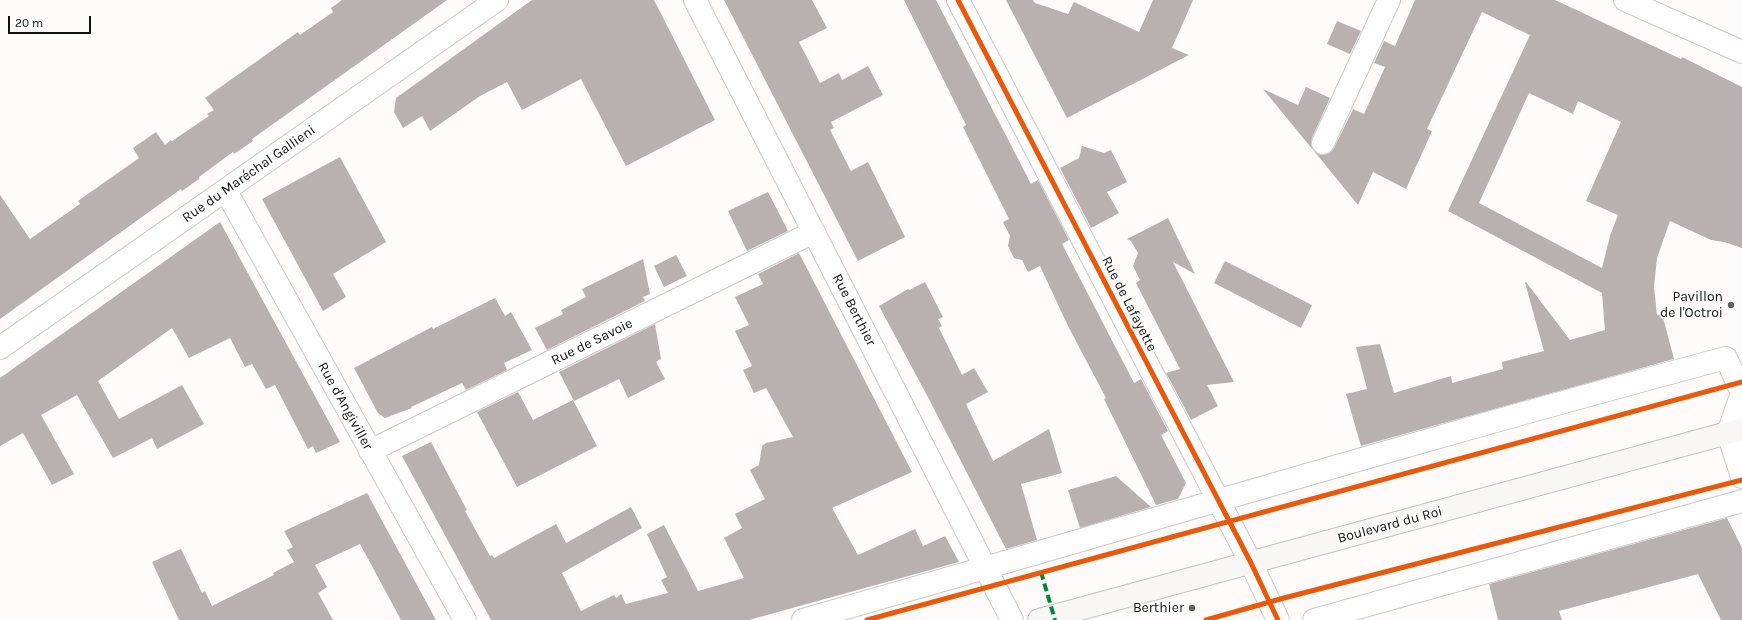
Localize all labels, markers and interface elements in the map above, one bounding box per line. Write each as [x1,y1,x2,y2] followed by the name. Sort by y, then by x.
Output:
[10,8,93,34] scale bar
[15,16,43,30] text: 20 m
[179,122,319,226] street label: Rue du Maréchal Gallieni
[1098,254,1160,354] street label: Rue de Lafayette
[829,271,879,349] street label: Rue Berthier
[1660,289,1723,322] place label: Pavillon de l'Octroi
[1726,300,1736,310] marker: Pavillon de l'Octroi
[549,315,635,369] street label: Rue de Savoie
[314,359,376,453] street label: Rue d'Angiviller
[1336,503,1444,547] street label: Boulevard du Roi
[1133,600,1184,616] place label: Berthier
[1187,603,1197,613] marker: Berthier

